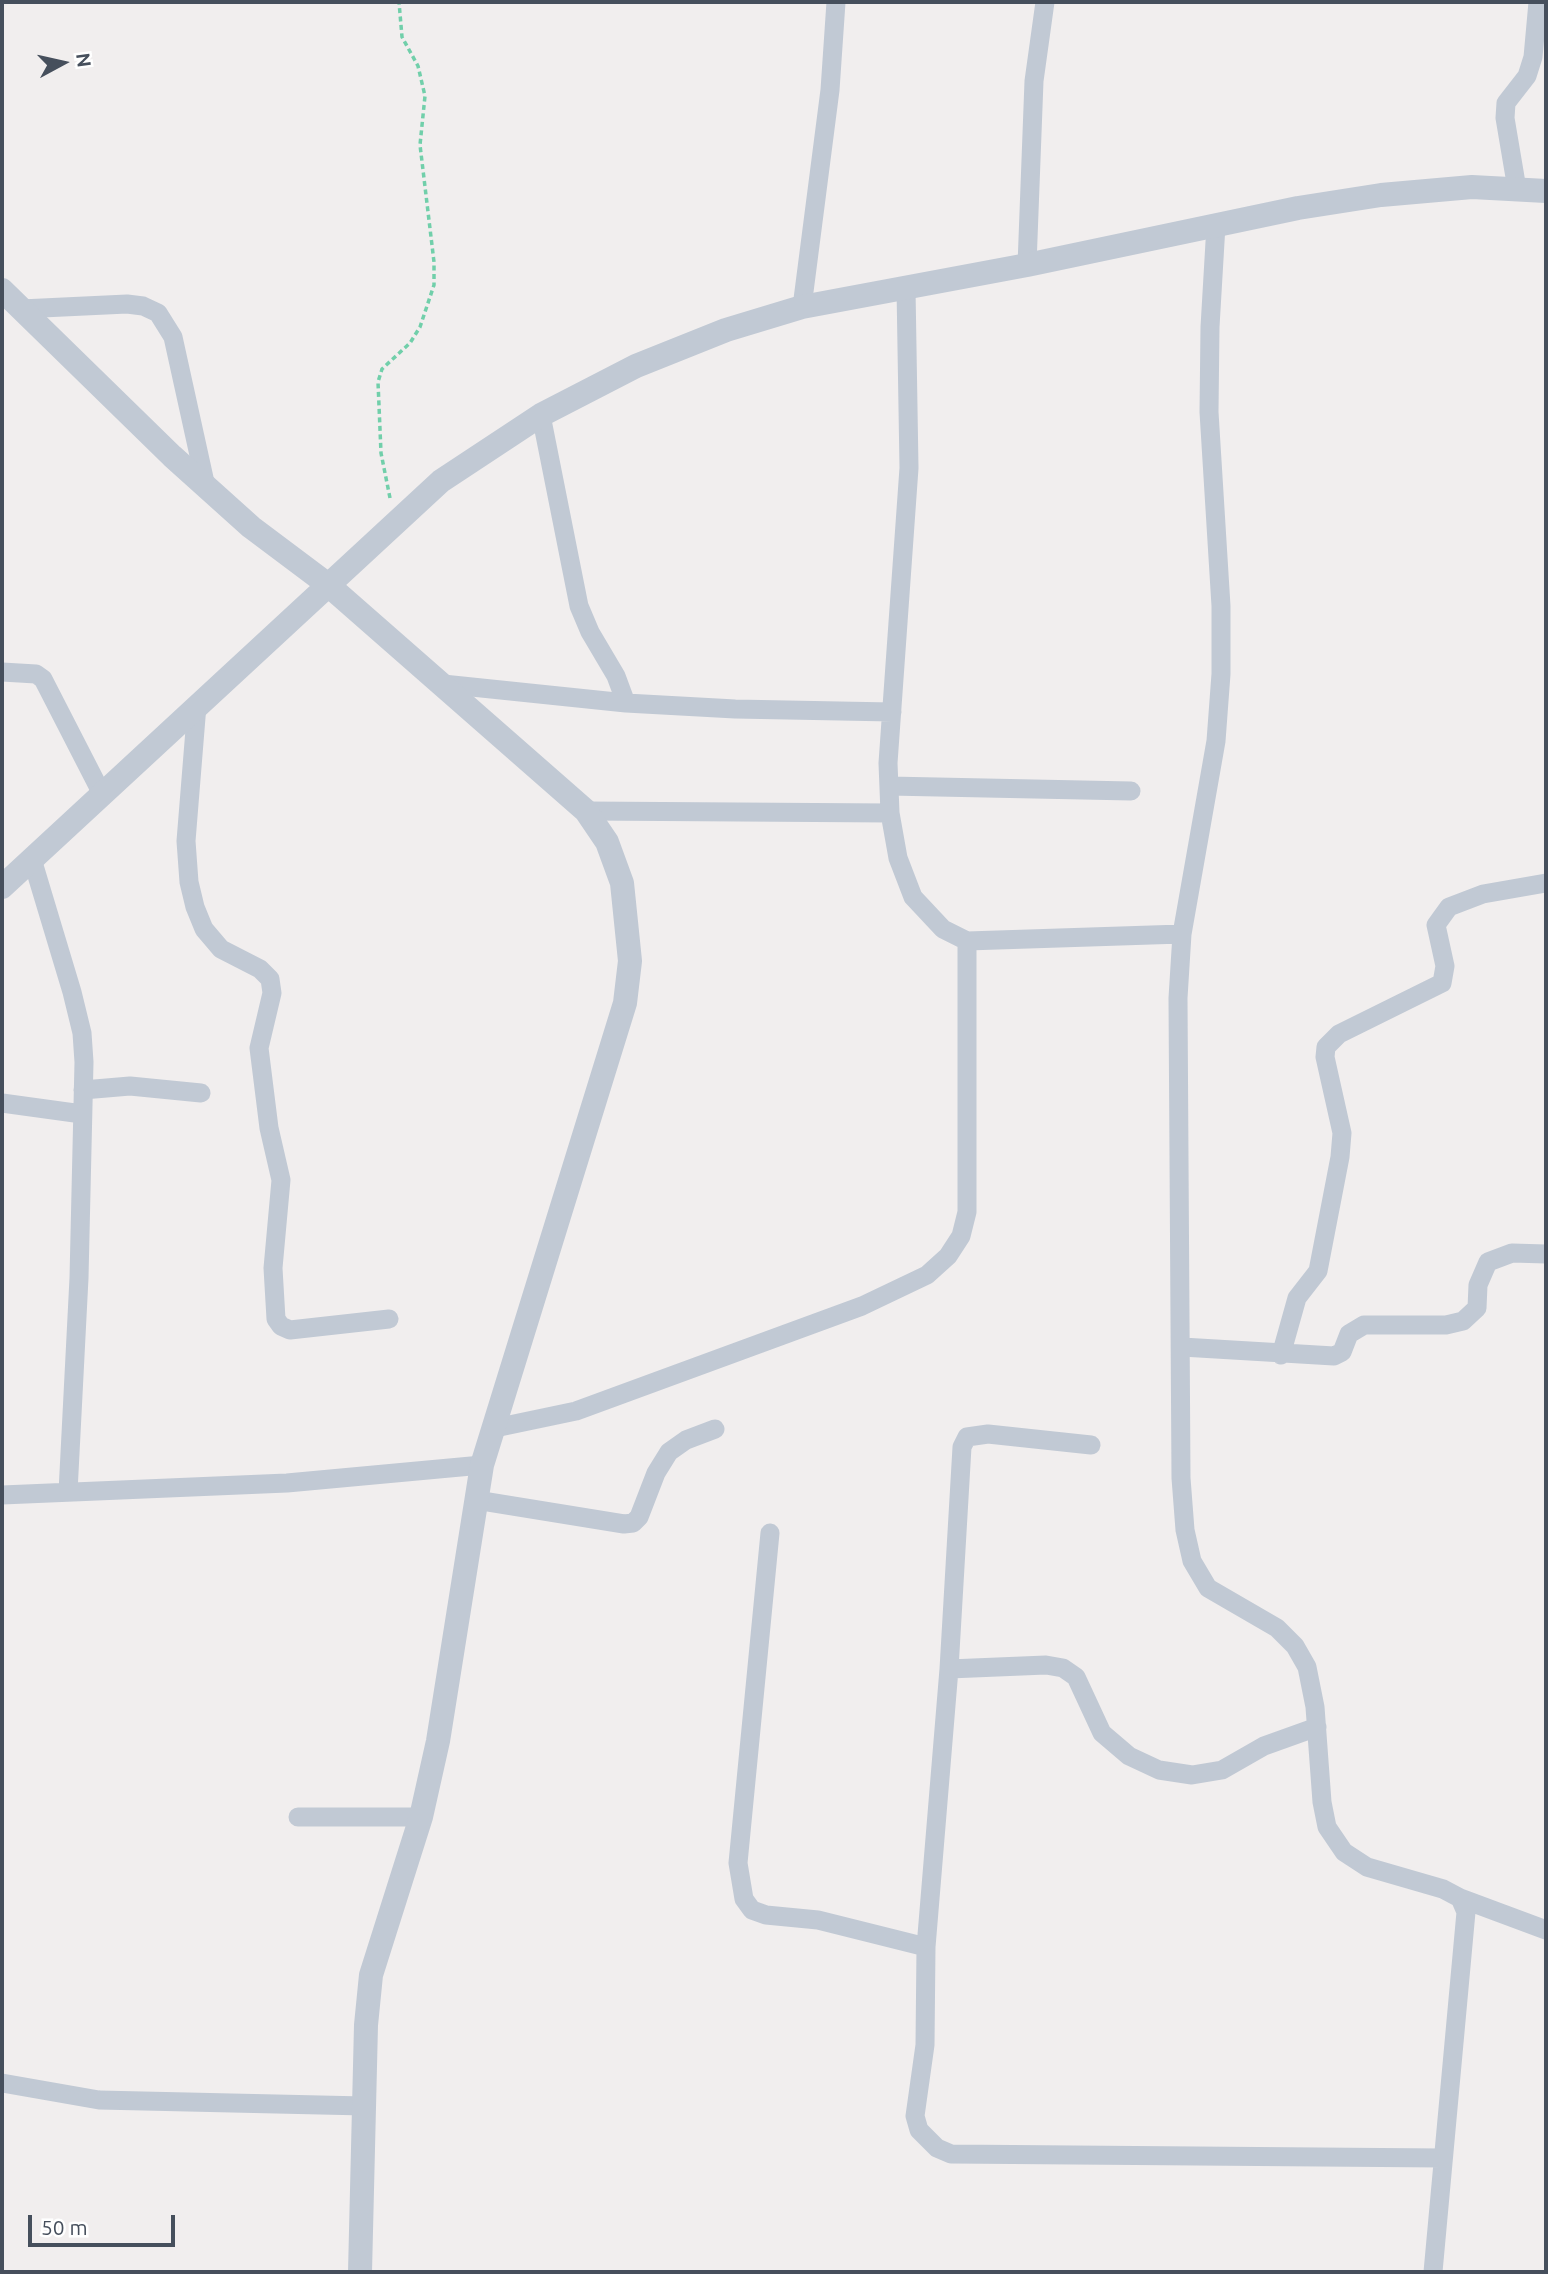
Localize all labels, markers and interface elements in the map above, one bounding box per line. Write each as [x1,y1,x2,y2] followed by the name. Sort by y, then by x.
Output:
[28,28,98,98] north arrow
[72,52,96,69] text: N
[32,2200,178,2244] scale bar
[41,2215,88,2239] text: 50 m

